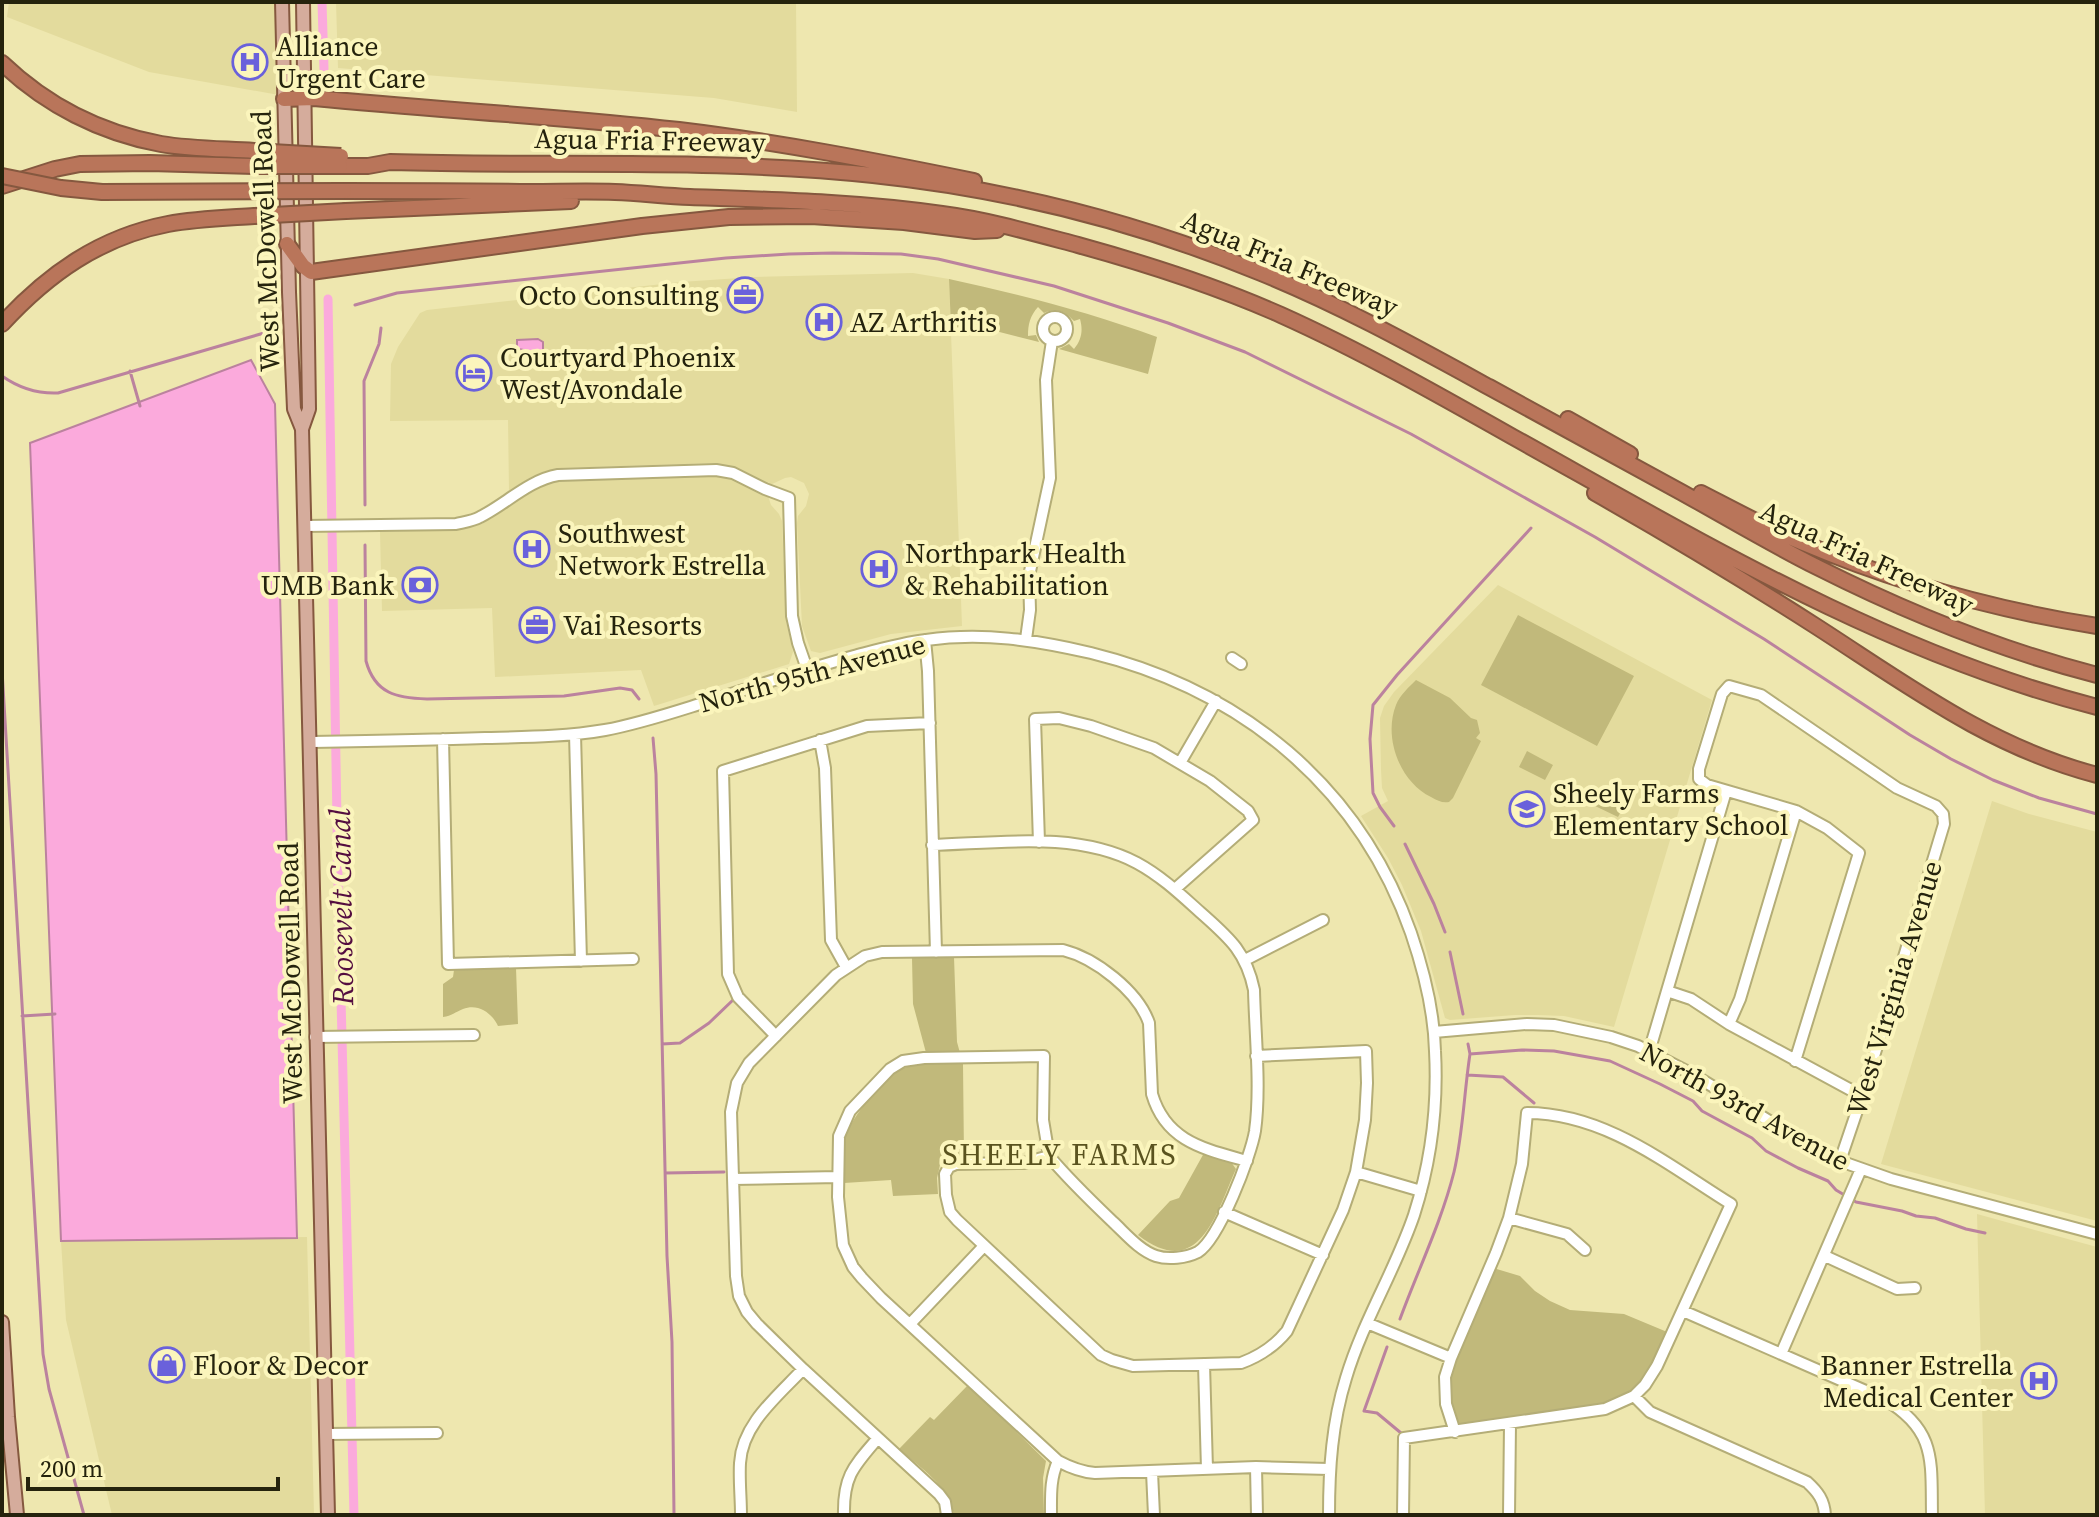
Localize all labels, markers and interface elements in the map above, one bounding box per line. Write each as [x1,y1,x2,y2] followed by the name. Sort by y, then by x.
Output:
[276,27,426,97] place label: Alliance Urgent Care
[231,43,269,81] hospital icon: Alliance Urgent Care
[241,109,289,372] street label: West McDowell Road
[534,119,767,161] street label: Agua Fria Freeway
[1176,200,1405,326] street label: Agua Fria Freeway
[519,276,719,314] place label: Octo Consulting
[726,276,764,314] office icon: Octo Consulting
[805,303,843,341] hospital icon: AZ Arthritis
[850,303,997,341] place label: AZ Arthritis
[500,338,736,408] place label: Courtyard Phoenix West/Avondale
[455,354,493,392] hotel icon: Courtyard Phoenix West/Avondale
[1754,491,1981,623] street label: Agua Fria Freeway
[558,514,767,584] place label: Southwest Network Estrella
[513,530,551,568] hospital icon: Southwest Network Estrella
[905,534,1126,604] place label: Northpark Health & Rehabilitation
[860,550,898,588] hospital icon: Northpark Health & Rehabilitation
[261,566,395,604] place label: UMB Bank
[401,566,439,604] bank icon: UMB Bank
[518,606,556,644] office icon: Vai Resorts
[563,606,702,644] place label: Vai Resorts
[695,625,929,721] street label: North 95th Avenue
[1553,774,1788,844] place label: Sheely Farms Elementary School
[1508,790,1546,828] school or university icon: Sheely Farms Elementary School
[319,808,363,1007] water label: Roosevelt Canal
[269,842,311,1104] street label: West McDowell Road
[1837,856,1951,1120] street label: West Virginia Avenue
[1633,1033,1857,1179] street label: North 93rd Avenue
[942,1134,1178,1175] district label: SHEELY FARMS
[148,1346,186,1384] shop icon: Floor & Decor
[193,1346,369,1384] place label: Floor & Decor
[1820,1346,2014,1416] place label: Banner Estrella Medical Center
[2020,1362,2058,1400] hospital icon: Banner Estrella Medical Center
[28,1441,278,1491] scale bar
[40,1452,103,1485] text: 200 m

